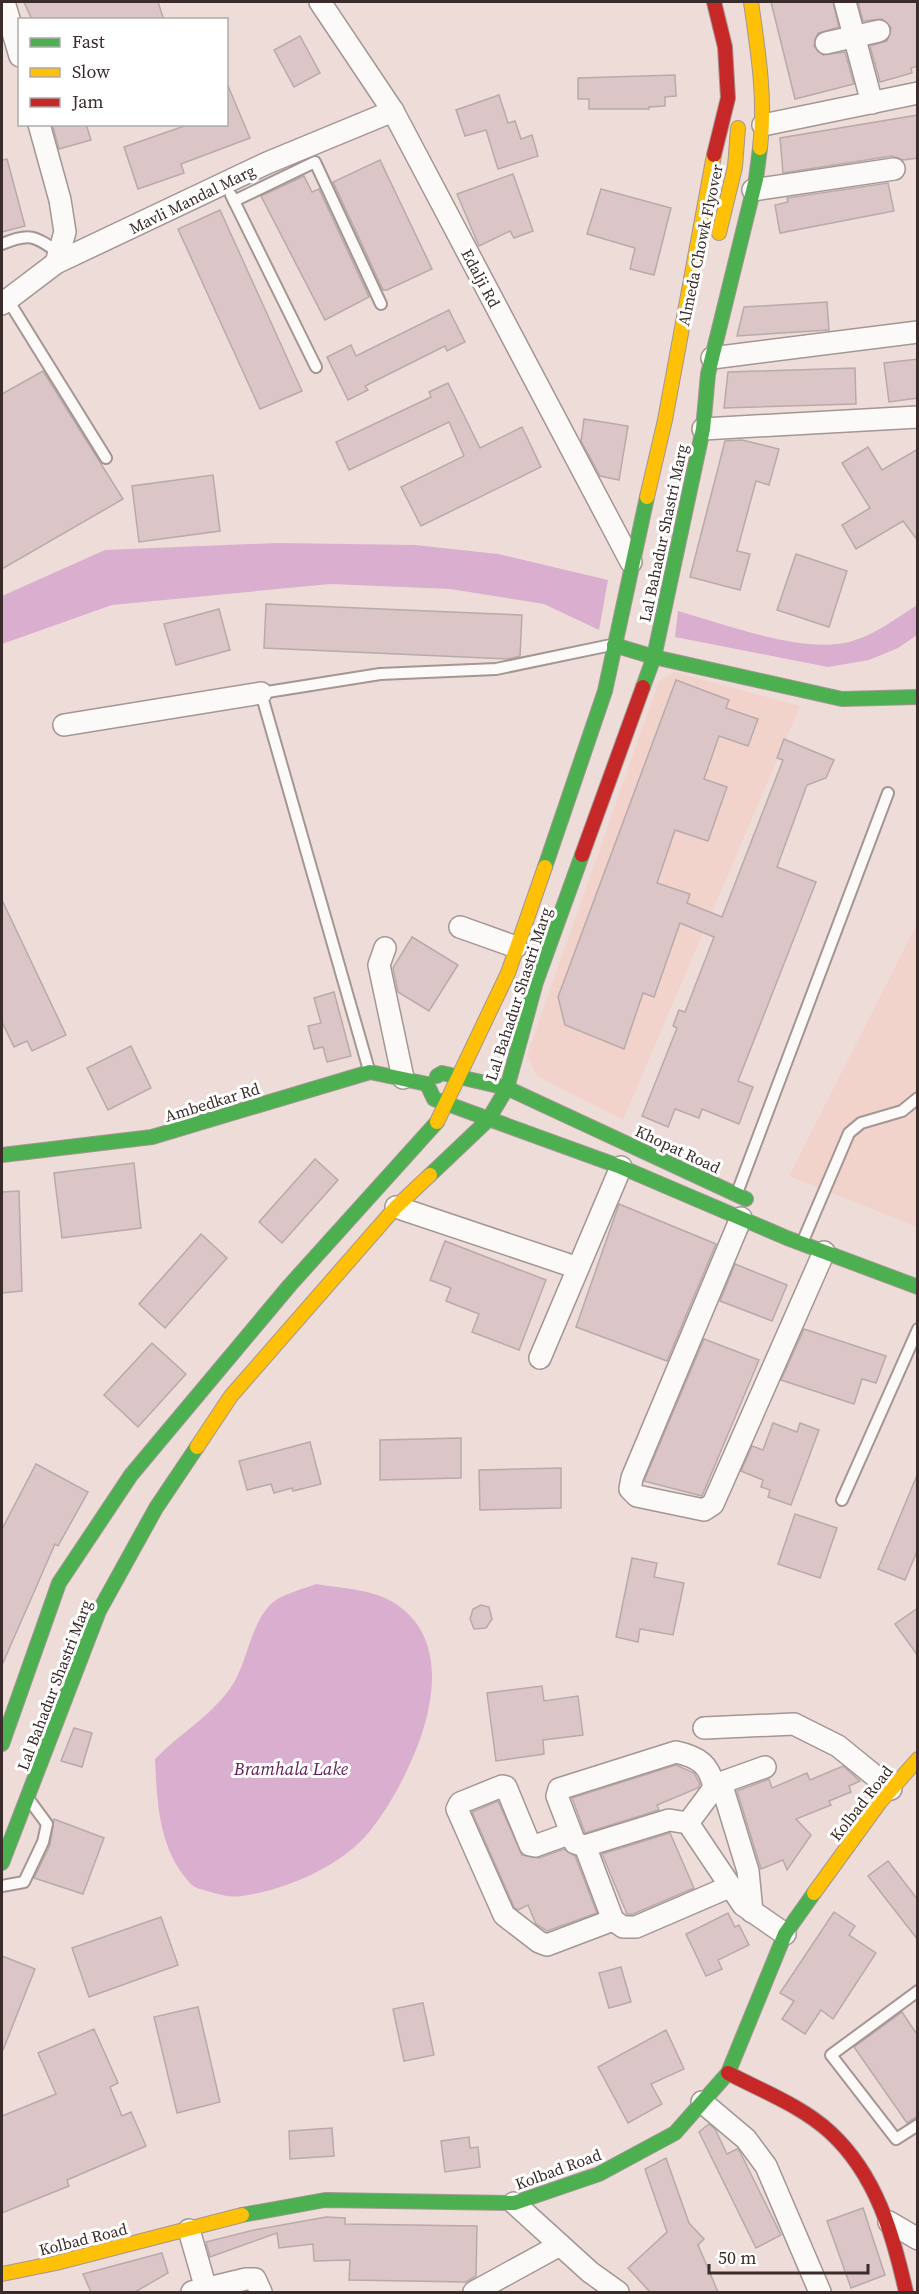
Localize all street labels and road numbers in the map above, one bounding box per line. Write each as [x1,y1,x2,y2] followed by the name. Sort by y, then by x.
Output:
[125,159,259,239] street label: Mavli Mandal Marg
[672,162,728,328] street label: Almeda Chowk Flyover
[456,245,506,311] street label: Edalji Rd
[633,442,693,624] street label: Lal Bahadur Shastri Marg
[480,904,556,1084] street label: Lal Bahadur Shastri Marg
[162,1077,262,1127] street label: Ambedkar Rd
[632,1120,724,1178] street label: Khopat Road
[11,1596,97,1774] street label: Lal Bahadur Shastri Marg
[825,1761,897,1845] street label: Kolbad Road
[512,2143,604,2195] street label: Kolbad Road
[37,2217,129,2261] street label: Kolbad Road

